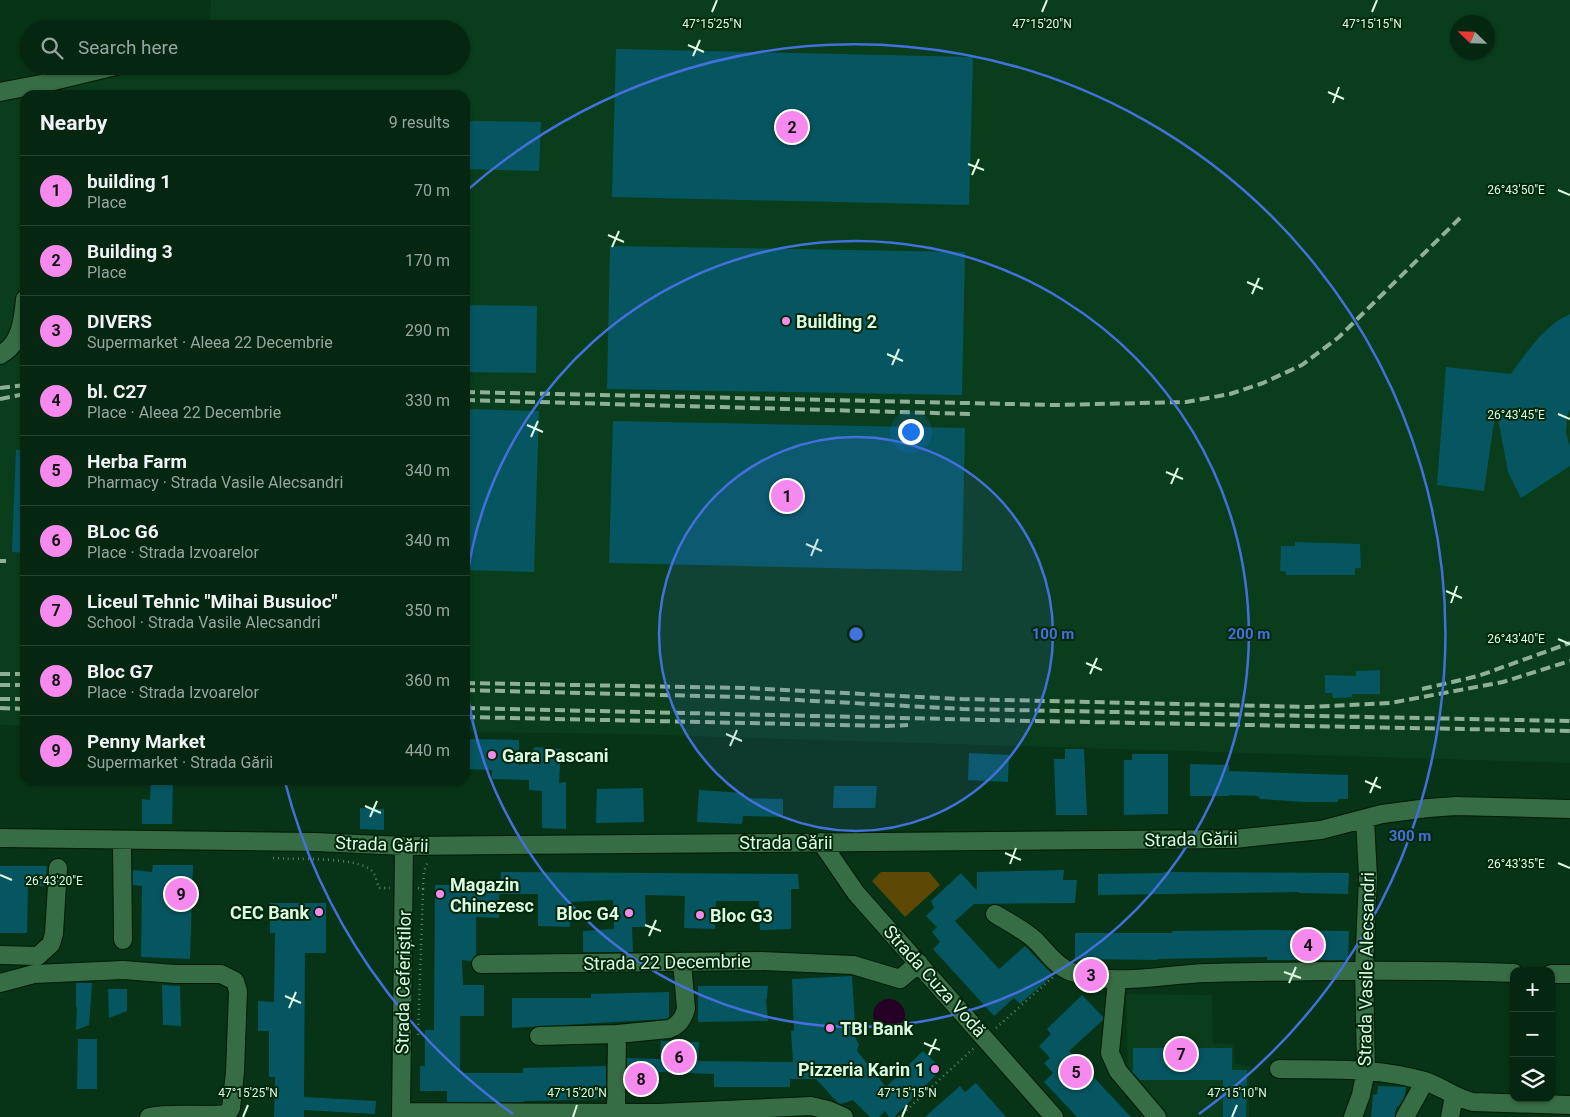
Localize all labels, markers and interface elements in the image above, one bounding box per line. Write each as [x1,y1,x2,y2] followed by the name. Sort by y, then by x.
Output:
[1450,15,1495,60] north arrow
[682,17,742,31] text: 47°15'25"N
[1012,17,1072,31] text: 47°15'20"N
[1342,17,1402,31] text: 47°15'15"N
[20,20,470,75] search box
[38,34,66,62] icon: search
[78,36,178,59] text: Search here
[776,108,808,146] pin: 2
[40,111,107,135] text: Nearby
[389,113,450,132] text: 9 results
[87,170,171,193] text: building 1
[51,181,61,200] text: 1
[414,181,450,200] text: 70 m
[1487,183,1545,197] text: 26°43'50"E
[87,193,127,212] text: Place
[87,240,173,263] text: Building 3
[51,251,61,270] text: 2
[405,251,450,270] text: 170 m
[87,263,127,282] text: Place
[87,310,152,333] text: DIVERS
[796,311,877,332] place label: Building 2
[780,315,792,327] marker: Building 2
[51,321,61,340] text: 3
[405,321,450,340] text: 290 m
[87,333,333,352] text: Supermarket · Aleea 22 Decembrie
[87,380,147,403] text: bl. C27
[51,391,61,410] text: 4
[405,391,450,410] text: 330 m
[87,403,281,422] text: Place · Aleea 22 Decembrie
[1487,408,1545,422] text: 26°43'45"E
[898,419,924,445] your location
[87,450,187,473] text: Herba Farm
[51,461,61,480] text: 5
[405,461,450,480] text: 340 m
[87,473,343,492] text: Pharmacy · Strada Vasile Alecsandri
[771,477,803,515] pin: 1
[87,520,159,543] text: BLoc G6
[51,531,61,550] text: 6
[405,531,450,550] text: 340 m
[87,543,259,562] text: Place · Strada Izvoarelor
[87,590,338,613] text: Liceul Tehnic "Mihai Busuioc"
[51,601,61,620] text: 7
[405,601,450,620] text: 350 m
[87,613,321,632] text: School · Strada Vasile Alecsandri
[847,625,865,643] centre of rings
[1032,625,1074,643] text: 100 m
[1228,625,1270,643] text: 200 m
[1487,632,1545,646] text: 26°43'40"E
[87,660,153,683] text: Bloc G7
[51,671,61,690] text: 8
[405,671,450,690] text: 360 m
[87,683,259,702] text: Place · Strada Izvoarelor
[87,730,205,753] text: Penny Market
[51,741,61,760] text: 9
[405,741,450,760] text: 440 m
[502,745,609,766] place label: Gara Pascani
[486,749,498,761] marker: Gara Pascani
[87,753,273,772] text: Supermarket · Strada Gării
[1389,827,1431,845] text: 300 m
[1144,828,1238,850] street label: Strada Gării
[335,832,429,856] street label: Strada Gării
[739,832,833,853] street label: Strada Gării
[1487,857,1545,871] text: 26°43'35"E
[1354,872,1378,1066] street label: Strada Vasile Alecsandri
[25,874,83,888] text: 26°43'20"E
[450,874,534,916] place label: Magazin Chinezesc
[165,875,197,913] pin: 9
[434,888,446,900] marker: Magazin Chinezesc
[230,902,309,923] place label: CEC Bank
[556,903,619,924] place label: Bloc G4
[710,905,773,926] place label: Bloc G3
[313,906,325,918] marker: CEC Bank
[623,907,635,919] marker: Bloc G4
[694,909,706,921] marker: Bloc G3
[391,910,416,1054] street label: Strada Ceferiștilor
[879,921,991,1041] street label: Strada Cuza Vodă
[1292,926,1324,964] pin: 4
[583,950,751,974] street label: Strada 22 Decembrie
[1075,956,1107,994] pin: 3
[1510,967,1555,1102] map controls
[1510,967,1555,1012] button: +
[1510,1012,1555,1057] button: −
[840,1018,914,1039] place label: TBI Bank
[824,1022,836,1034] marker: TBI Bank
[1165,1035,1197,1073] pin: 7
[663,1038,695,1076] pin: 6
[1060,1053,1092,1091] pin: 5
[1510,1057,1555,1102] button: layers
[798,1059,925,1080] place label: Pizzeria Karin 1
[625,1060,657,1098] pin: 8
[929,1063,941,1075] marker: Pizzeria Karin 1
[218,1086,278,1100] text: 47°15'25"N
[547,1086,607,1100] text: 47°15'20"N
[877,1086,937,1100] text: 47°15'15"N
[1207,1086,1267,1100] text: 47°15'10"N

